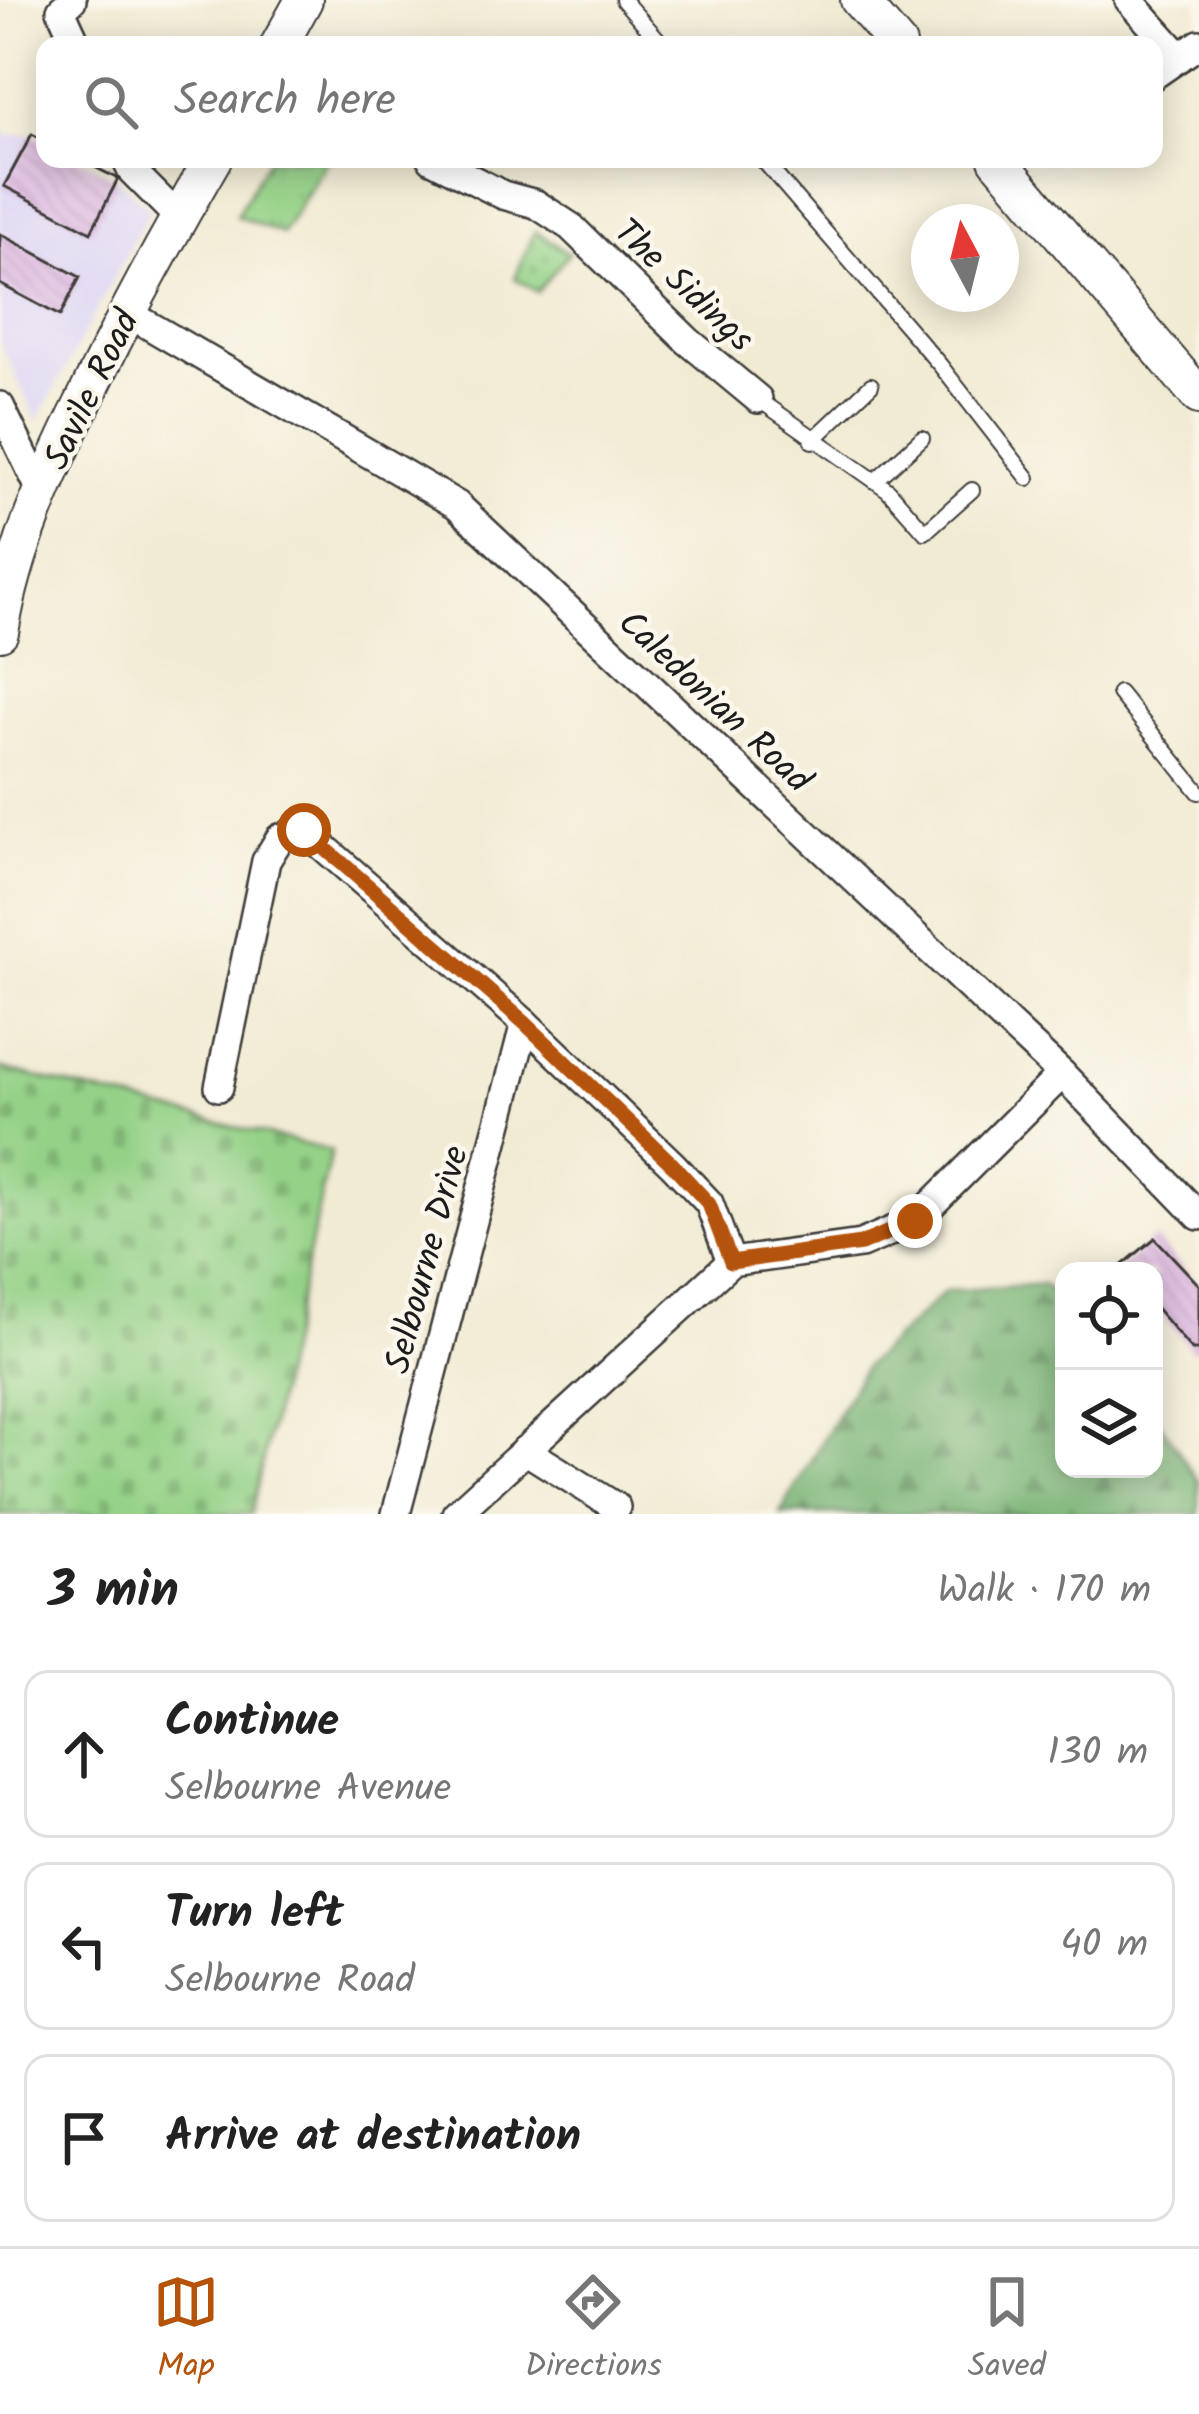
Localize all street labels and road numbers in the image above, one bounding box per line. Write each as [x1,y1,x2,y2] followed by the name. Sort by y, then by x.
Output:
[599,206,766,367] street label: The Sidings
[30,300,157,480] street label: Savile Road
[603,597,825,809] street label: Caledonian Road
[371,1140,486,1380] street label: Selbourne Drive

